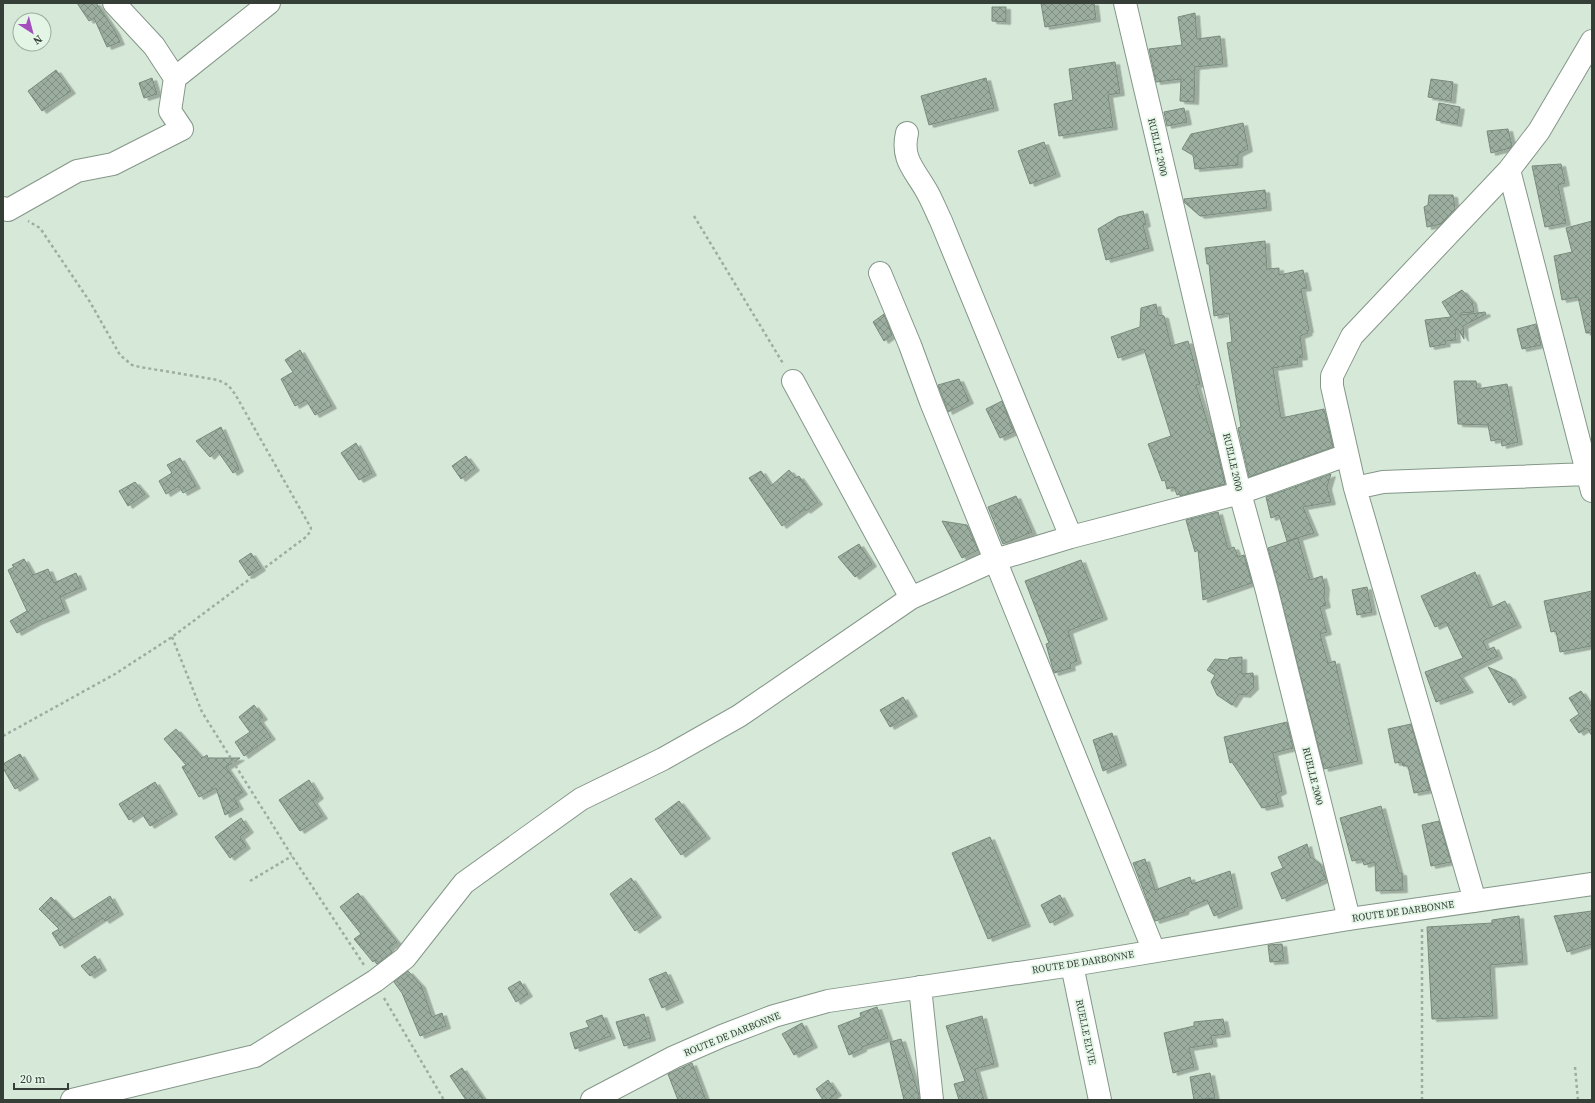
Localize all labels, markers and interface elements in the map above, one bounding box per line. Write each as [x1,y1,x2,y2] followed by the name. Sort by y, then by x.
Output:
[12,12,52,52] north arrow
[30,31,45,48] text: N
[1145,117,1171,177] street label: RUELLE 2000
[1220,432,1246,492] street label: RUELLE 2000
[1300,746,1326,806] street label: RUELLE 2000
[1351,897,1455,925] street label: ROUTE DE DARBONNE
[1031,948,1135,976] street label: ROUTE DE DARBONNE
[1073,998,1099,1066] street label: RUELLE ELVIE
[682,1009,782,1059] street label: ROUTE DE DARBONNE
[14,1065,68,1091] scale bar
[20,1071,46,1087] text: 20 m

